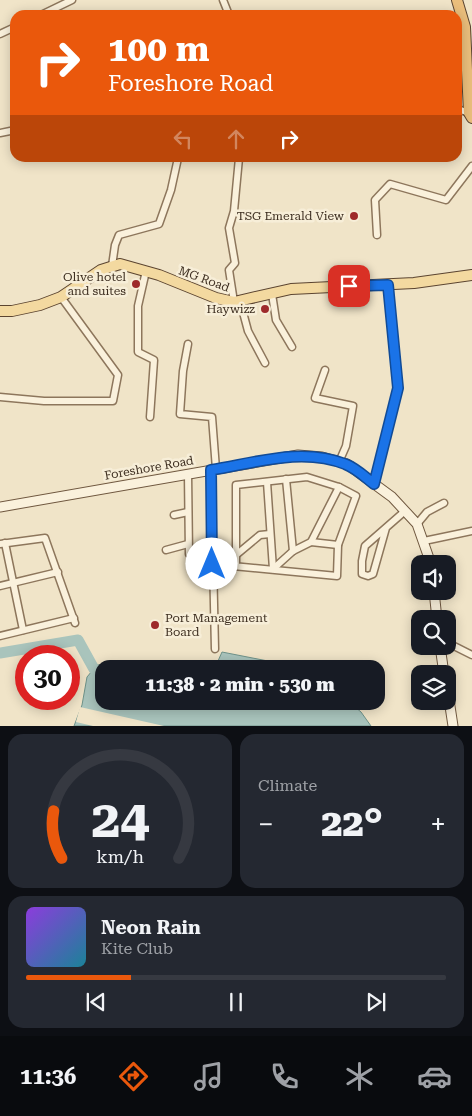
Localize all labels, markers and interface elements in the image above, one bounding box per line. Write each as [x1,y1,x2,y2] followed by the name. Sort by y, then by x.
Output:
[108,29,209,70] text: 100 m
[25,30,90,95] icon: right
[108,71,273,96] text: Foreshore Road
[169,125,197,153] icon: left
[222,125,250,153] icon: ahead
[275,125,303,153] icon: right
[237,209,344,223] place label: TSG Emerald View
[348,210,360,222] marker: TSG Emerald View
[177,263,232,295] street label: MG Road
[328,265,370,307] pin
[63,270,126,298] place label: Olive hotel and suites
[335,272,363,300] icon: arrive
[130,278,142,290] marker: Olive hotel and suites
[206,302,255,316] place label: Haywizz
[259,303,271,315] marker: Haywizz
[103,453,195,483] street label: Foreshore Road
[185,537,237,589] position arrow
[411,555,456,710] map controls
[411,555,456,600] button: sound
[411,610,456,655] button: search
[165,611,268,639] place label: Port Management Board
[149,619,161,631] marker: Port Management Board
[15,645,80,710] speed limit sign: 30
[411,665,456,710] button: layers
[145,673,335,696] text: 11:38 · 2 min · 530 m
[258,776,317,795] text: Climate
[91,789,149,850] text: 24
[321,801,383,845] text: 22°
[258,808,274,841] text: −
[430,808,446,841] text: +
[96,846,144,867] text: km/h
[101,916,201,939] text: Neon Rain
[101,939,173,958] text: Kite Club
[82,988,110,1016] icon: previous
[222,988,250,1016] icon: pause
[362,988,390,1016] icon: next
[116,1059,151,1094] icon: directions
[191,1059,226,1094] icon: music
[267,1059,302,1094] icon: phone
[342,1059,377,1094] icon: climate
[417,1059,452,1094] icon: car
[20,1064,76,1089] text: 11:36

